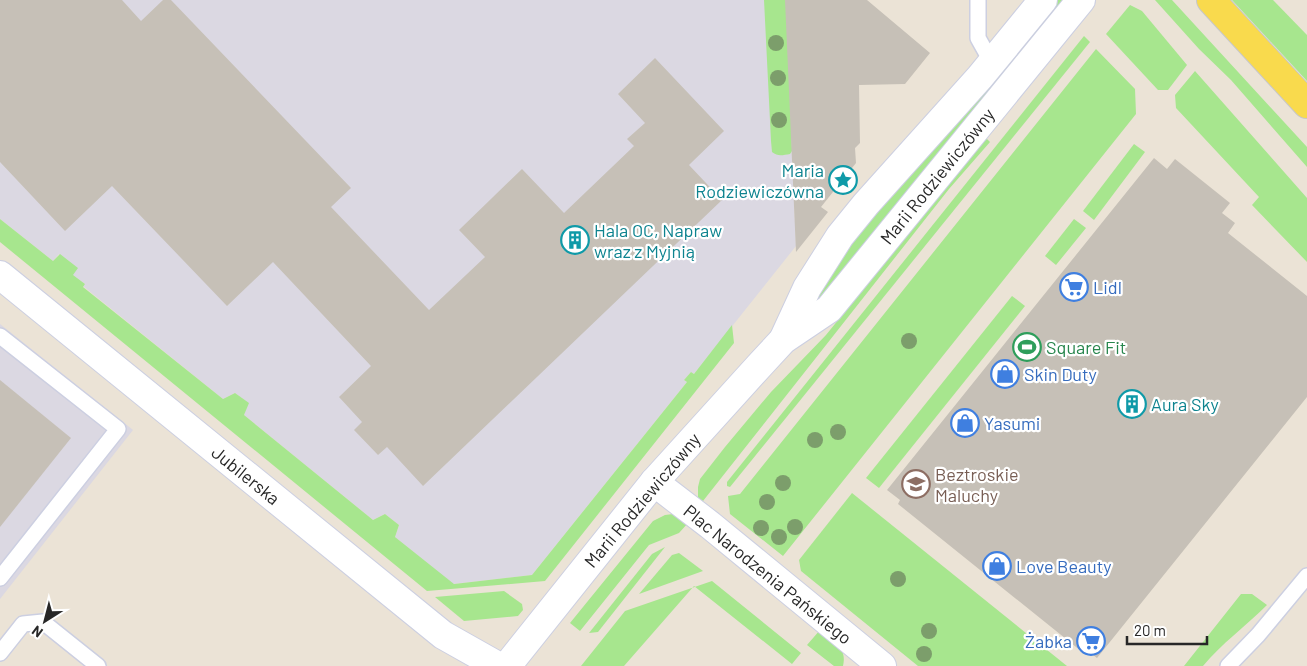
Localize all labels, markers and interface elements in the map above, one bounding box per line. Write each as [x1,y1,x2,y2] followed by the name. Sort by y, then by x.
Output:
[875,103,999,249] street label: Marii Rodziewiczówny
[695,159,824,202] place label: Maria Rodziewiczówna
[828,165,858,195] place icon: Maria Rodziewiczówna
[594,219,722,262] place label: Hala OC, Napraw wraz z Myjnią
[560,225,590,255] building icon: Hala OC, Napraw wraz z Myjnią
[1059,272,1089,302] supermarket icon: Lidl
[1093,276,1122,298] place label: Lidl
[1012,332,1042,362] sports icon: Square Fit
[1046,336,1126,358] place label: Square Fit
[990,359,1020,389] shop icon: Skin Duty
[1024,363,1097,385] place label: Skin Duty
[1117,389,1147,419] building icon: Aura Sky
[1151,393,1219,415] place label: Aura Sky
[950,408,980,438] shop icon: Yasumi
[984,412,1040,434] place label: Yasumi
[579,428,705,572] street label: Marii Rodziewiczówny
[207,441,285,509] street label: Jubilerska
[935,463,1019,506] place label: Beztroskie Maluchy
[901,469,931,499] school or university icon: Beztroskie Maluchy
[680,499,856,649] street label: Plac Narodzenia Pańskiego
[982,551,1012,581] shop icon: Love Beauty
[1016,555,1112,577] place label: Love Beauty
[20,596,70,646] north arrow
[1127,614,1207,646] scale bar
[1134,621,1166,639] text: 20 m
[28,622,46,642] text: N
[1076,626,1106,656] supermarket icon: Żabka
[1025,630,1072,652] place label: Żabka

